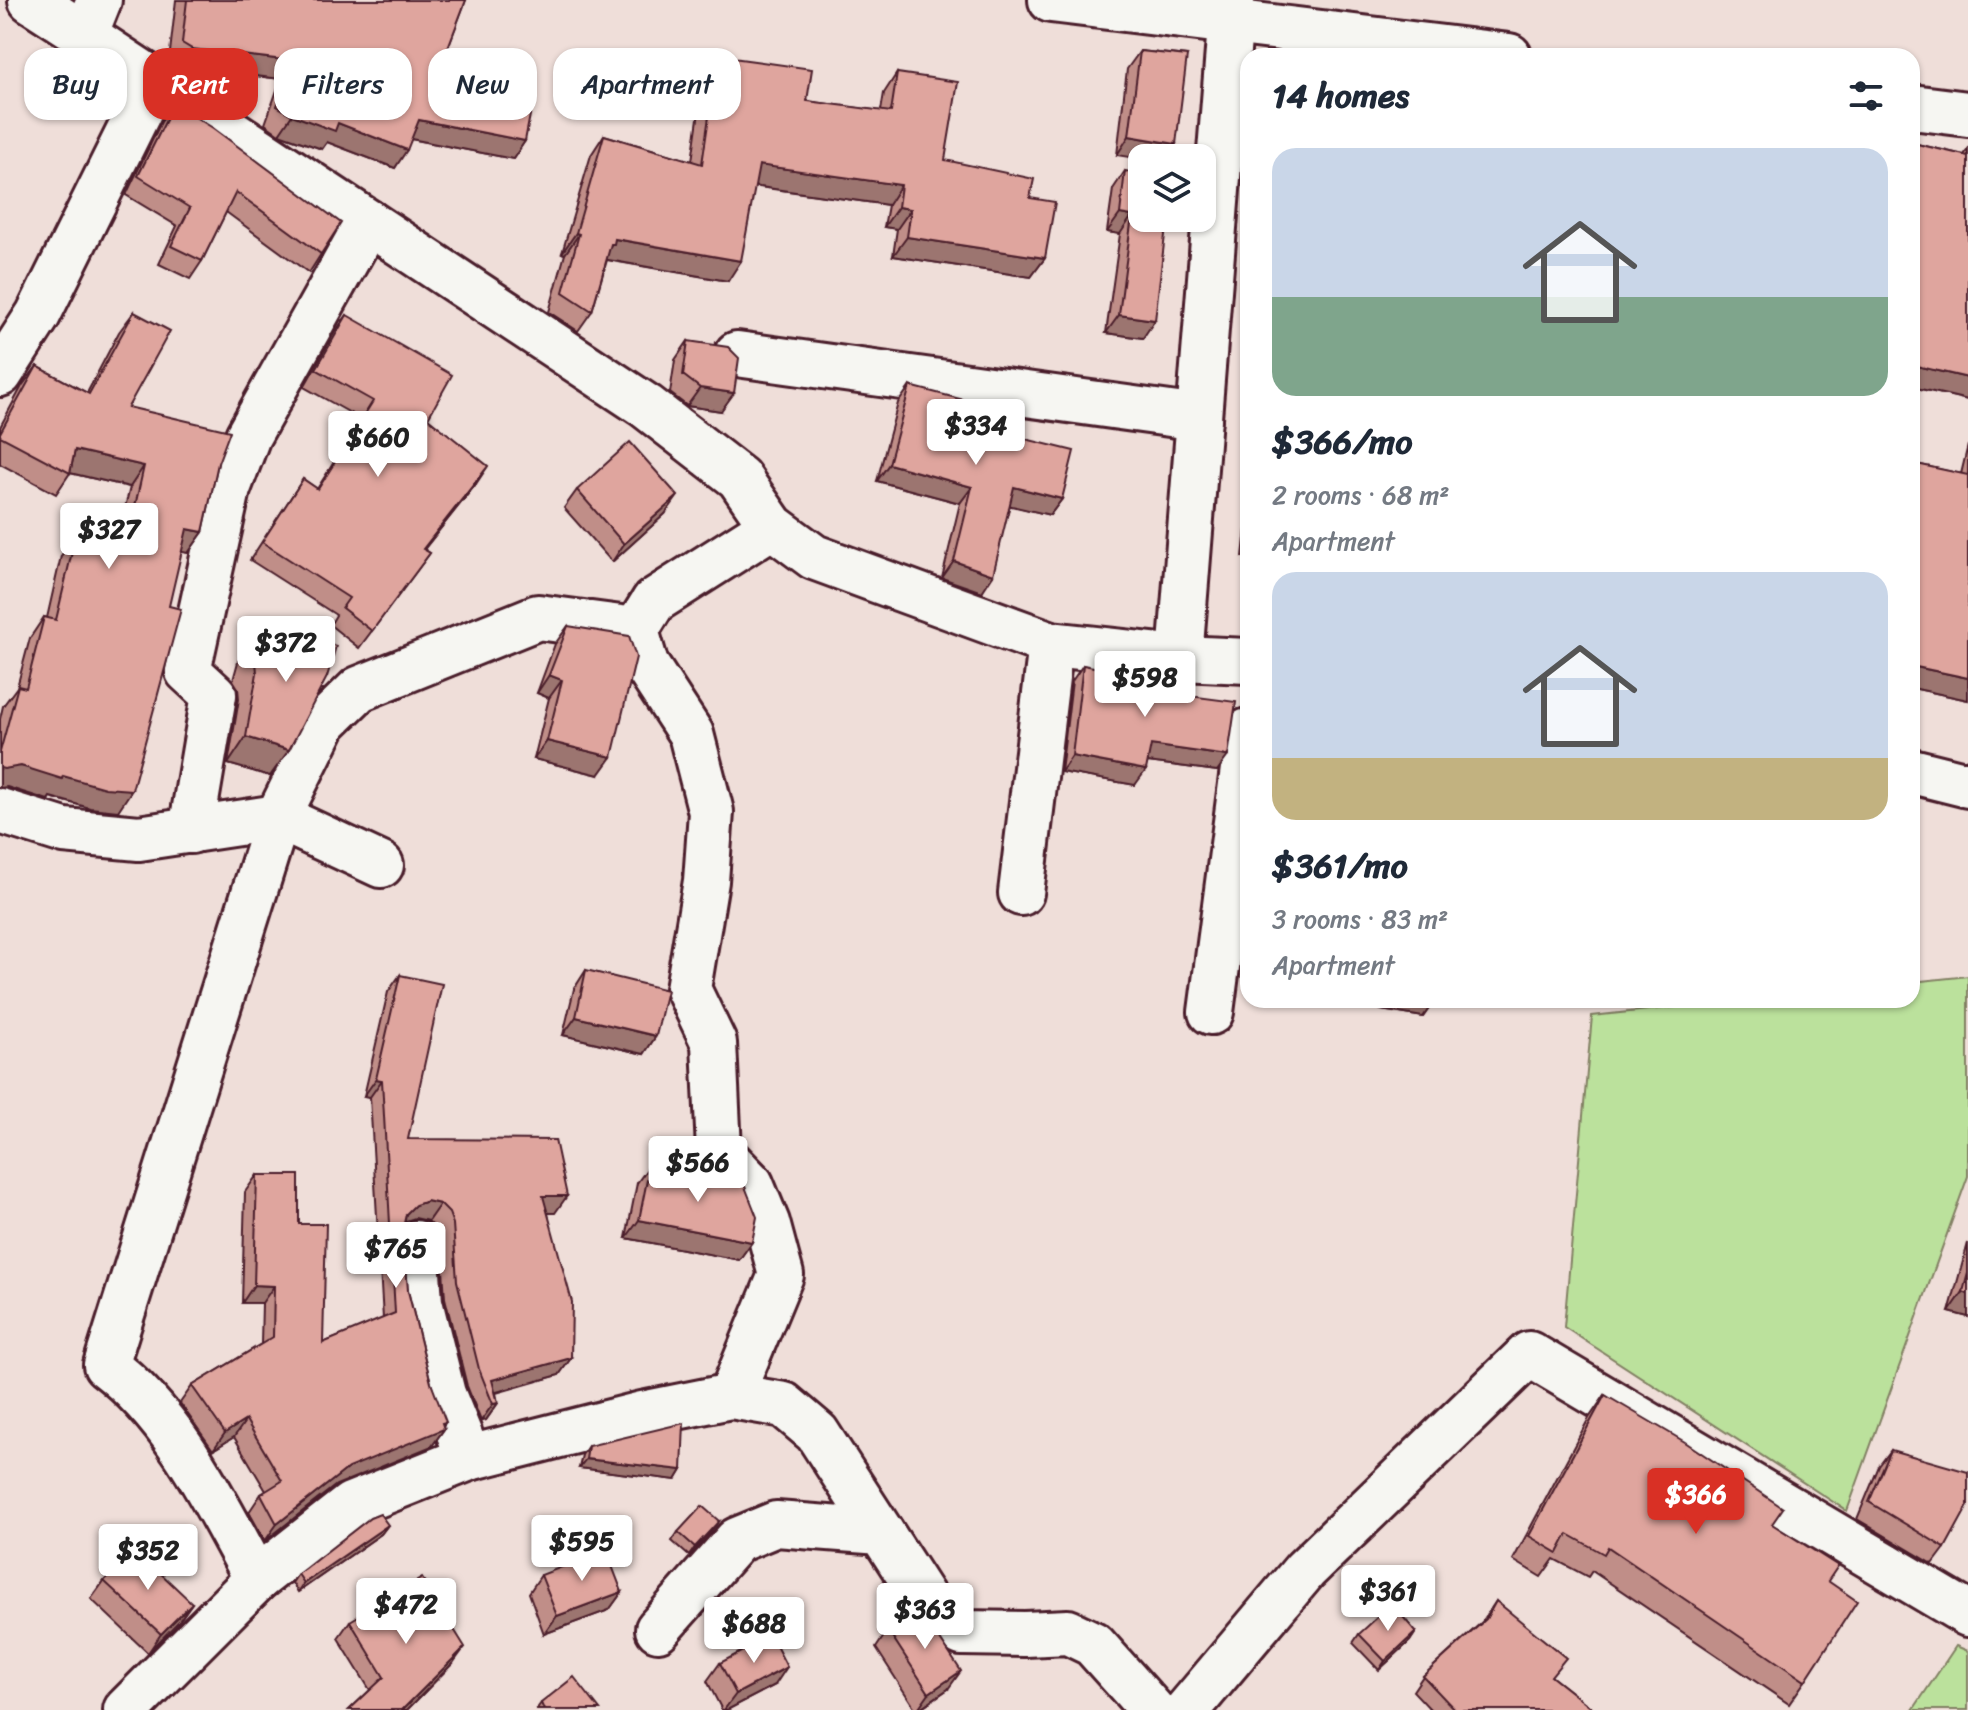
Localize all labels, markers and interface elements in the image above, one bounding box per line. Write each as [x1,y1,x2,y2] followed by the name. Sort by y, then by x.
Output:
[24,48,127,120] chip: Buy
[143,48,258,120] chip: Rent
[274,48,412,120] chip: Filters
[428,48,537,120] chip: New
[553,48,741,120] chip: Apartment
[1272,66,1409,126] text: 14 homes
[1844,74,1888,118] icon: filters
[1128,144,1216,232] map controls
[1128,144,1216,232] button: layers
[1508,200,1652,344] icon: home
[929,399,1023,467] pin: $334
[945,402,1007,448] text: $334
[331,411,425,479] pin: $660
[1272,412,1412,472] text: $366/mo
[346,414,410,460] text: $660
[1272,472,1449,518] text: 2 rooms · 68 m²
[62,503,156,571] pin: $327
[78,506,140,552] text: $327
[1272,518,1395,564] text: Apartment
[239,616,333,684] pin: $372
[255,619,317,665] text: $372
[1508,624,1652,768] icon: home
[1098,651,1192,719] pin: $598
[1112,654,1178,700] text: $598
[1272,836,1408,896] text: $361/mo
[1272,896,1448,942] text: 3 rooms · 83 m²
[1272,942,1395,988] text: Apartment
[651,1136,745,1204] pin: $566
[667,1139,729,1185] text: $566
[349,1222,443,1290] pin: $765
[365,1225,428,1271] text: $765
[1649,1468,1743,1536] pin: $366
[1665,1471,1727,1517] text: $366
[535,1515,629,1583] pin: $595
[549,1518,615,1564] text: $595
[101,1524,195,1592] pin: $352
[117,1527,179,1573] text: $352
[1341,1565,1435,1633] pin: $361
[1359,1568,1417,1614] text: $361
[359,1578,453,1646] pin: $472
[374,1581,438,1627] text: $472
[878,1583,972,1651] pin: $363
[895,1586,955,1632] text: $363
[707,1597,801,1665] pin: $688
[722,1600,786,1646] text: $688

